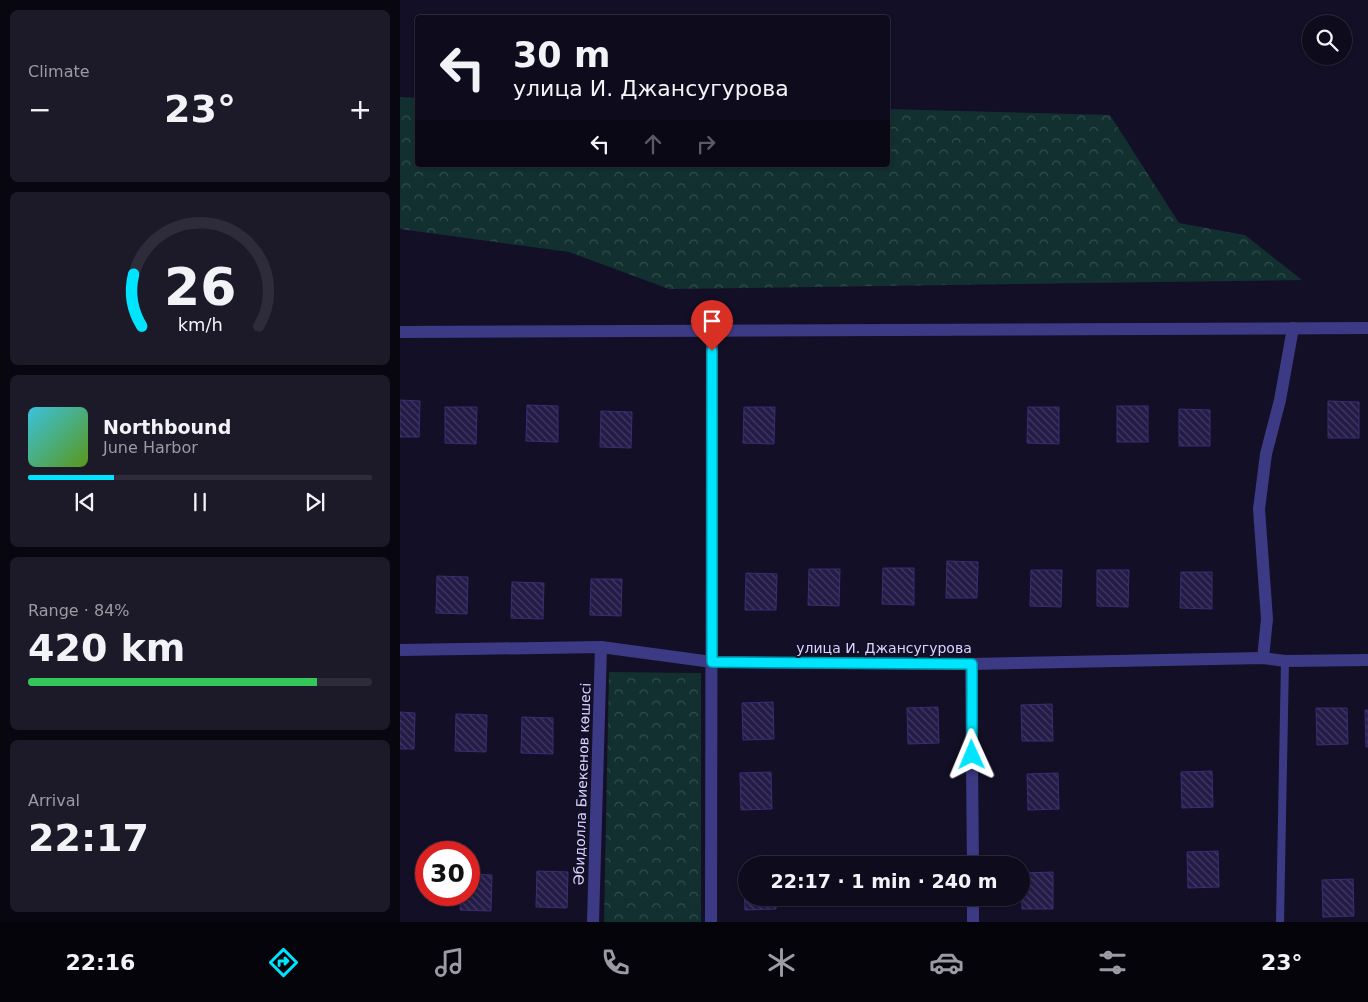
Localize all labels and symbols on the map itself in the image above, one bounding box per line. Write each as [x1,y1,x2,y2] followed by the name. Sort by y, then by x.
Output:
[691,300,733,351] pin
[796,640,972,656] street label: улица И. Джансугурова
[570,682,594,886] street label: Әбидолла Биекенов көшесі
[945,728,997,780] position arrow
[415,841,480,906] speed limit sign: 30

